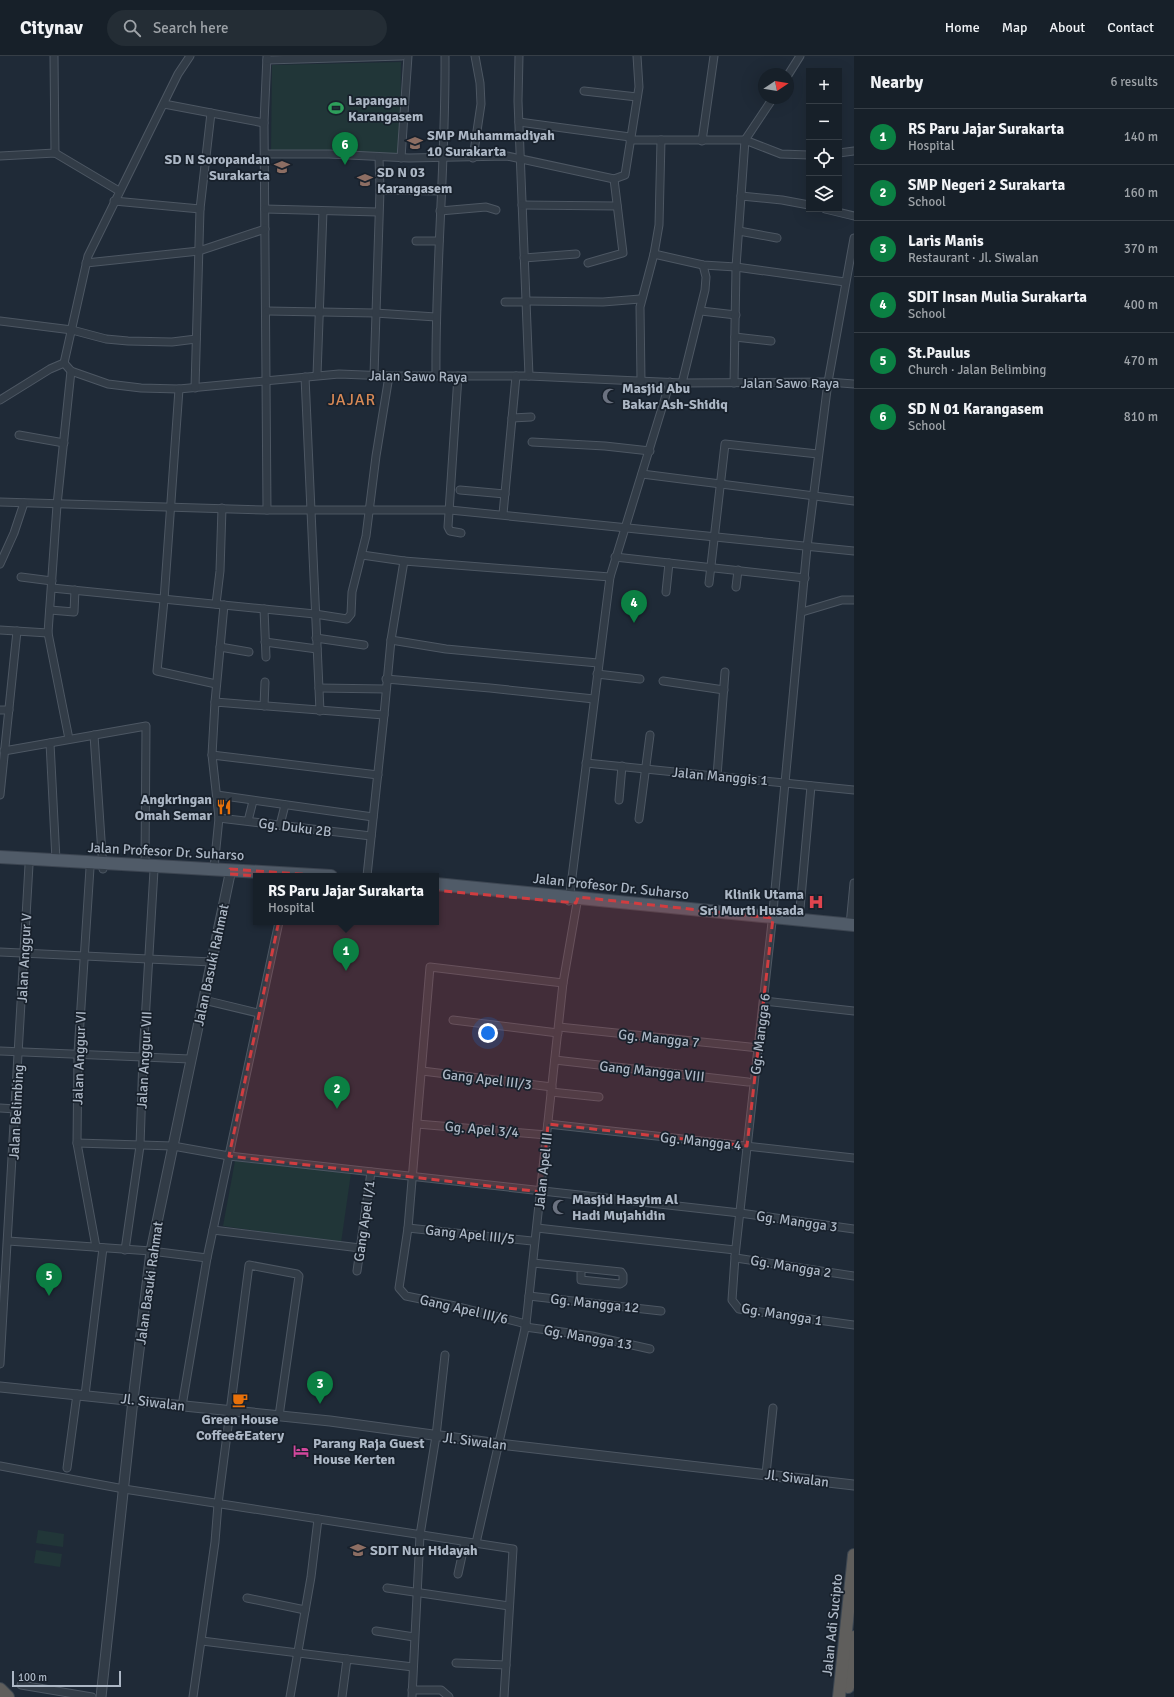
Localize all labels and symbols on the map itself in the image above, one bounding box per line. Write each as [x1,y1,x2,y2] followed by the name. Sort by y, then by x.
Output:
[758,68,794,104] north arrow
[348,92,423,125] place label: Lapangan Karangasem
[327,99,345,117] sports icon: Lapangan Karangasem
[427,127,555,160] place label: SMP Muhammadiyah 10 Surakarta
[332,132,358,165] pin: 6
[406,134,424,152] school or university icon: SMP Muhammadiyah 10 Surakarta
[164,151,270,184] place label: SD N Soropandan Surakarta
[273,158,291,176] school or university icon: SD N Soropandan Surakarta
[377,164,452,197] place label: SD N 03 Karangasem
[356,171,374,189] school or university icon: SD N 03 Karangasem
[369,367,467,386] street label: Jalan Sawo Raya
[741,375,839,392] street label: Jalan Sawo Raya
[622,380,728,413] place label: Masjid Abu Bakar Ash-Shidiq
[601,387,619,405] mosque icon: Masjid Abu Bakar Ash-Shidiq
[328,390,376,410] district label: JAJAR
[621,590,647,623] pin: 4
[671,764,769,789] street label: Jalan Manggis 1
[135,791,212,824] place label: Angkringan Omah Semar
[215,798,233,816] restaurant icon: Angkringan Omah Semar
[257,815,332,840] street label: Gg. Duku 2B
[87,839,245,864] street label: Jalan Profesor Dr. Suharso
[532,870,690,903] street label: Jalan Profesor Dr. Suharso
[700,886,804,919] place label: Klinik Utama Sri Murti Husada
[807,893,825,911] hospital icon: Klinik Utama Sri Murti Husada
[190,903,233,1028] street label: Jalan Basuki Rahmat
[14,913,35,1003] street label: Jalan Anggur V
[333,938,359,971] pin: 1
[747,992,774,1076] street label: Gg. Mangga 6
[69,1011,90,1105] street label: Jalan Anggur VI
[133,1011,156,1109] street label: Jalan Anggur VII
[478,1023,498,1043] your location
[617,1026,700,1051] street label: Gg. Mangga 7
[599,1058,705,1085] street label: Gang Mangga VIII
[6,1064,27,1160] street label: Jalan Belimbing
[441,1066,533,1093] street label: Gang Apel III/3
[324,1076,350,1109] pin: 2
[444,1118,520,1141] street label: Gg. Apel 3/4
[659,1129,743,1154] street label: Gg. Mangga 4
[531,1132,556,1210] street label: Jalan Apel III
[350,1179,379,1263] street label: Gang Apel I/1
[572,1191,679,1224] place label: Masjid Hasyim Al Hadi Mujahidin
[551,1198,569,1216] mosque icon: Masjid Hasyim Al Hadi Mujahidin
[755,1207,839,1236] street label: Gg. Mangga 3
[132,1220,167,1346] street label: Jalan Basuki Rahmat
[424,1221,516,1248] street label: Gang Apel III/5
[749,1252,833,1281] street label: Gg. Mangga 2
[36,1263,62,1296] pin: 5
[550,1290,640,1317] street label: Gg. Mangga 12
[418,1291,510,1328] street label: Gang Apel III/6
[740,1300,824,1329] street label: Gg. Mangga 1
[542,1321,633,1354] street label: Gg. Mangga 13
[307,1371,333,1404] pin: 3
[120,1390,186,1415] street label: Jl. Siwalan
[231,1391,249,1409] cafe icon: Green House Coffee&Eatery
[196,1411,284,1444] place label: Green House Coffee&Eatery
[442,1429,508,1454] street label: Jl. Siwalan
[313,1435,425,1468] place label: Parang Raja Guest House Kerten
[292,1442,310,1460] hotel icon: Parang Raja Guest House Kerten
[764,1466,830,1491] street label: Jl. Siwalan
[349,1541,367,1559] school or university icon: SDIT Nur Hidayah
[370,1542,478,1559] place label: SDIT Nur Hidayah
[819,1573,846,1677] street label: Jalan Adi Sucipto
[12,1669,121,1688] scale bar

